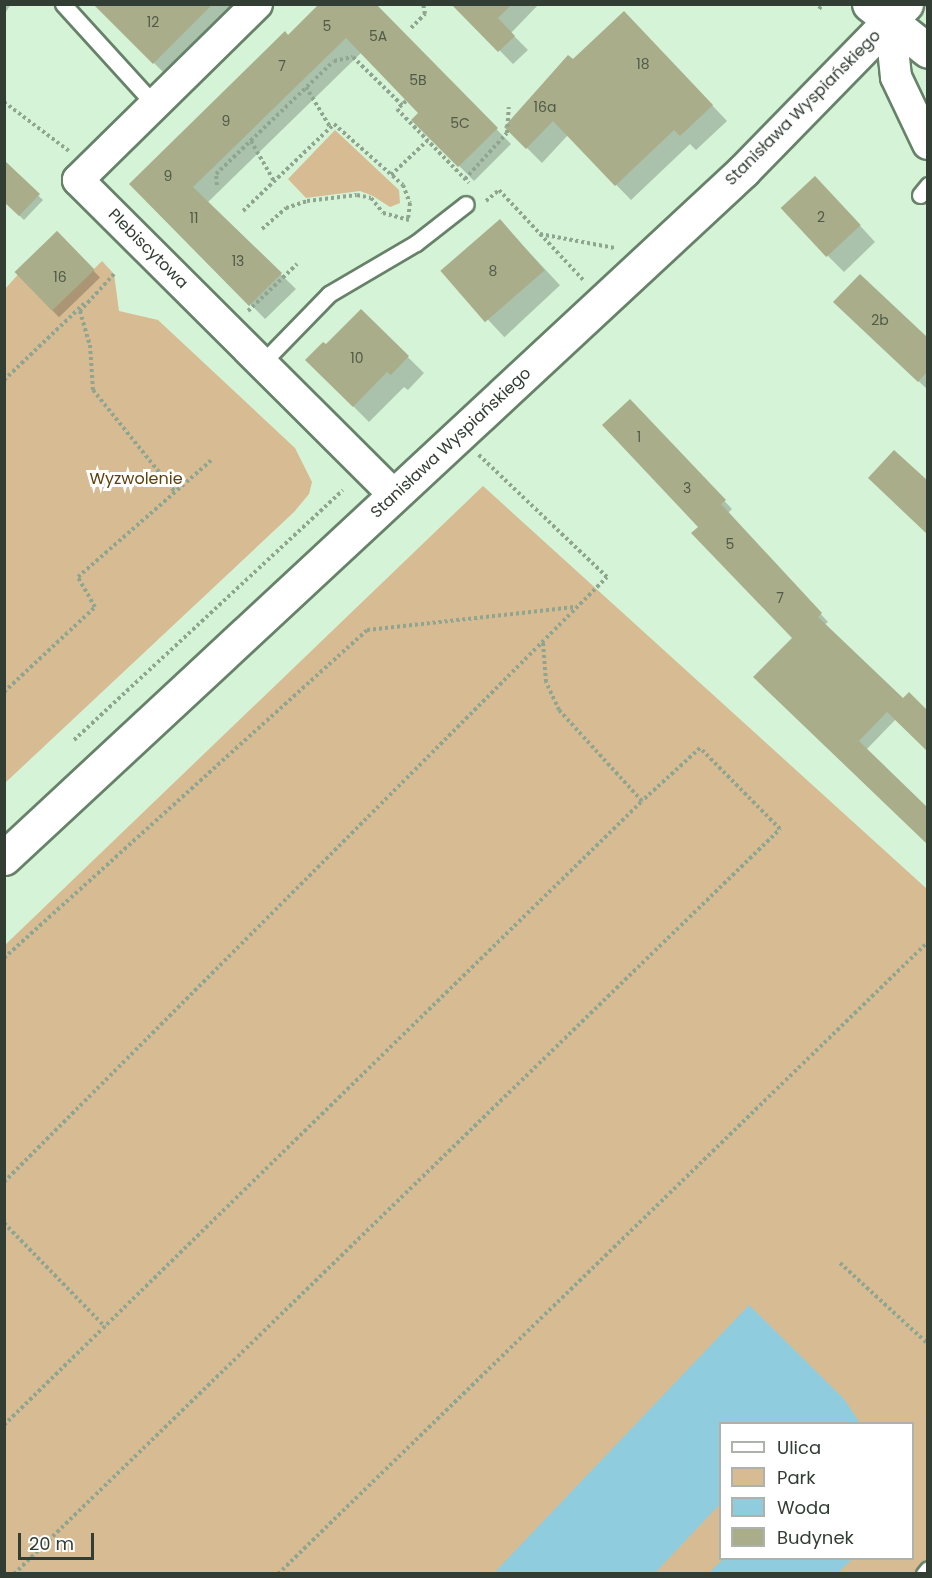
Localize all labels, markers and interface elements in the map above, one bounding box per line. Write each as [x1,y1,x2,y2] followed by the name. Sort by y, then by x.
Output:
[147,14,159,30] house number: 12
[323,18,331,34] house number: 5
[721,26,885,190] street label: Stanisława Wyspiańskiego
[369,28,387,44] house number: 5A
[636,56,650,72] house number: 18
[278,58,286,74] house number: 7
[409,72,427,88] house number: 5B
[534,99,556,115] house number: 16a
[222,113,230,129] house number: 9
[450,115,470,131] house number: 5C
[164,168,172,184] house number: 9
[104,205,192,293] street label: Plebiscytowa
[817,209,825,225] house number: 2
[190,210,198,226] house number: 11
[232,253,244,269] house number: 13
[489,263,497,279] house number: 8
[53,269,67,285] house number: 16
[871,312,889,328] house number: 2b
[350,350,364,366] house number: 10
[367,364,535,522] street label: Stanisława Wyspiańskiego
[637,429,641,445] house number: 1
[89,469,183,489] park label: Wyzwolenie
[683,480,691,496] house number: 3
[726,536,734,552] house number: 5
[776,590,784,606] house number: 7
[719,1422,914,1560] legend
[777,1435,821,1460] text: Ulica
[777,1465,816,1490] text: Park
[777,1495,830,1520] text: Woda
[21,1521,98,1559] scale bar
[777,1525,854,1550] text: Budynek
[29,1531,74,1556] text: 20 m

